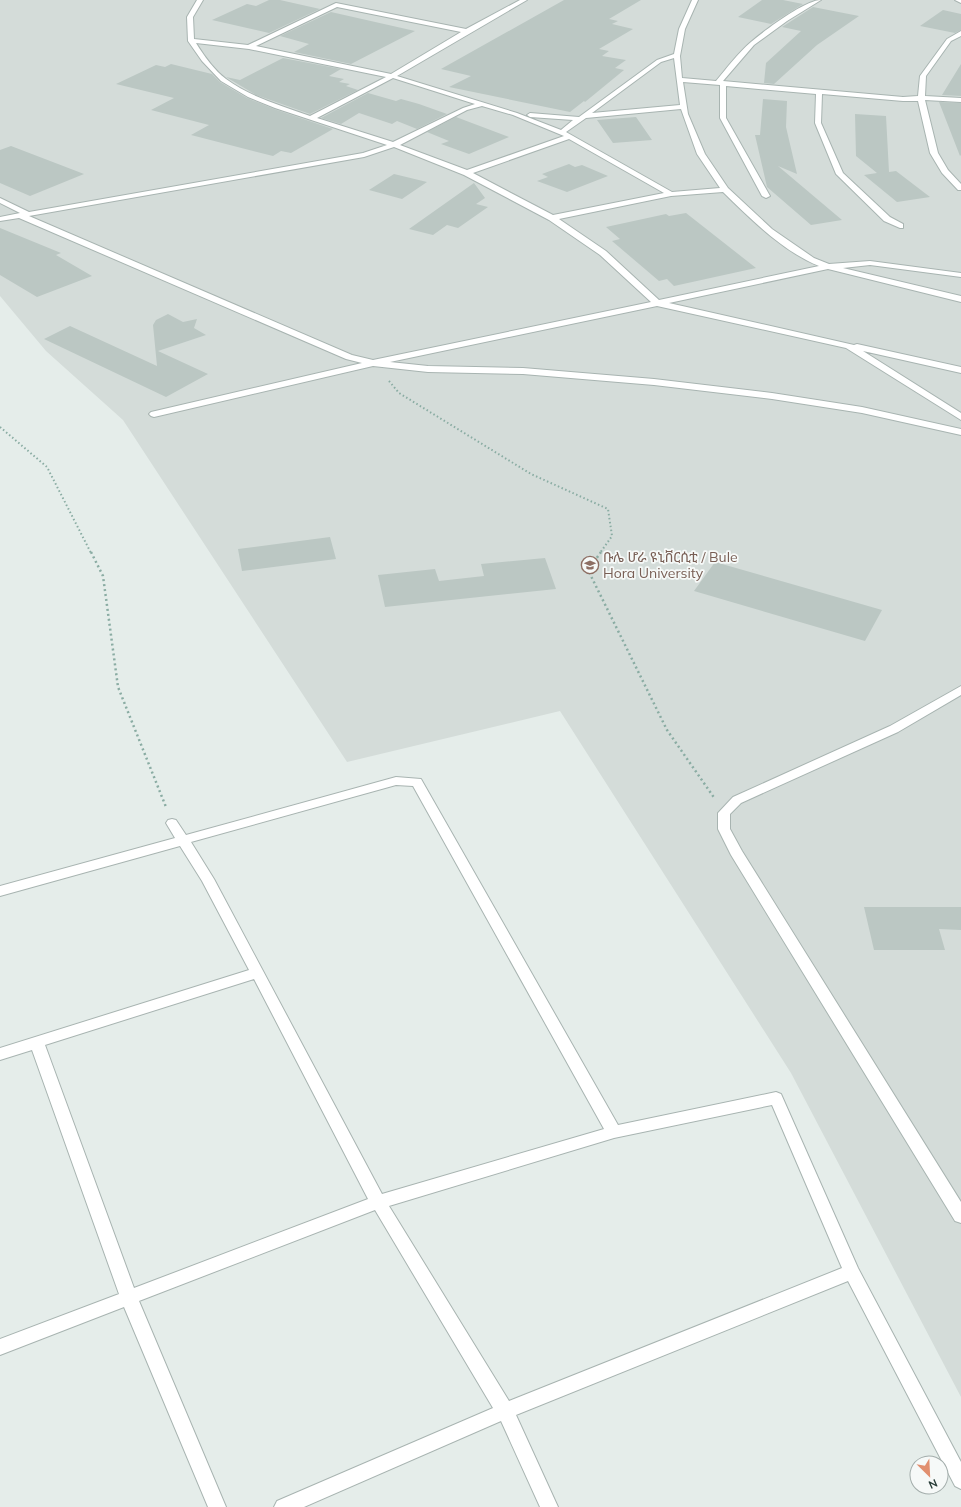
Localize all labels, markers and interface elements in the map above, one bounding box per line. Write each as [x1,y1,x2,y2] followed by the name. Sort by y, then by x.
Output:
[603,548,738,582] place label: ቡሌ ሆራ ዩኒቨርሲቲ / Bule Hora University
[580,555,600,575] school or university icon: ቡሌ ሆራ ዩኒቨርሲቲ / Bule Hora University
[909,1455,949,1495] north arrow
[926,1476,940,1492] text: N

